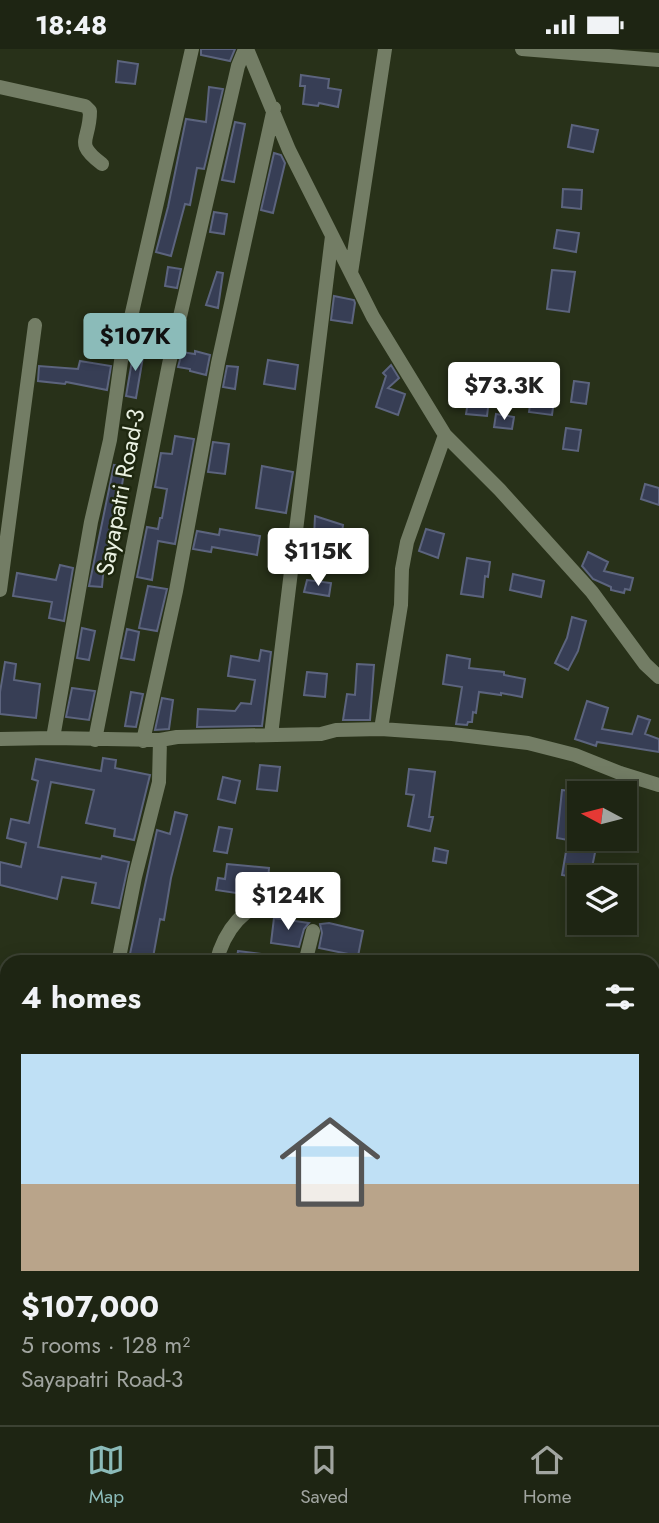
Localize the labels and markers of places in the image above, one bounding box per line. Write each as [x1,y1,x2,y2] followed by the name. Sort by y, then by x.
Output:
[86,313,184,373] pin: $107K
[447,363,561,422] pin: $73.3K
[269,529,367,588] pin: $115K
[239,873,337,932] pin: $124K

